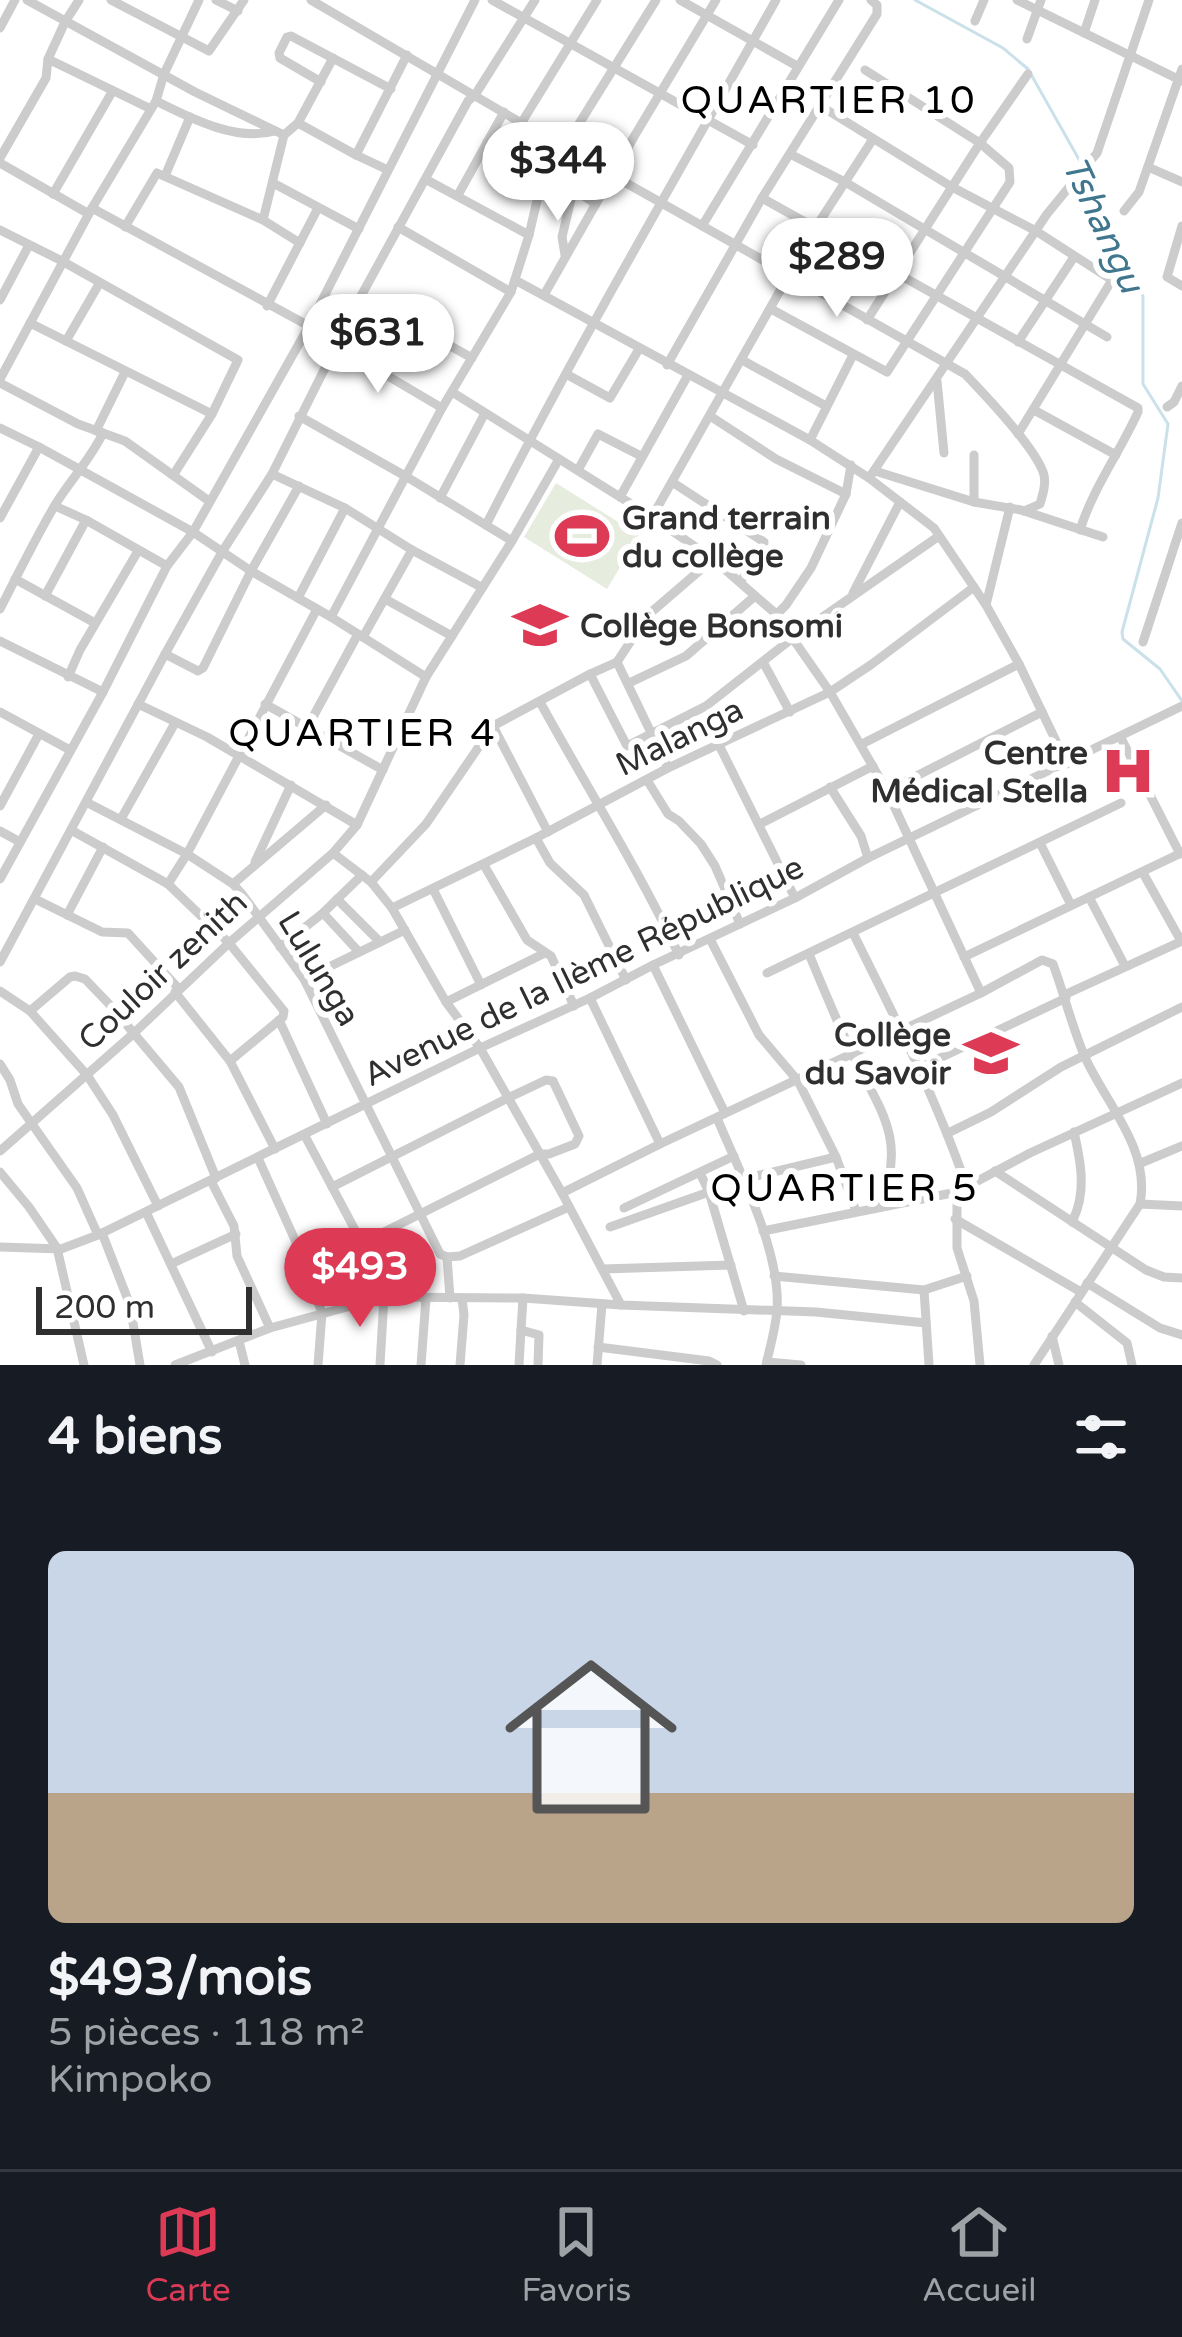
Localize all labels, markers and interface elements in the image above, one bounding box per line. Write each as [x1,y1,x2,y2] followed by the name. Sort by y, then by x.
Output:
[681,77,977,124] district label: QUARTIER 10
[487,122,629,224] pin: $344
[509,137,607,184] text: $344
[1052,150,1154,301] water label: Tshangu
[766,218,908,320] pin: $289
[788,233,886,280] text: $289
[307,294,449,396] pin: $631
[329,309,427,356] text: $631
[622,499,831,576] place label: Grand terrain du collège
[553,507,611,565] sports icon: Grand terrain du collège
[511,596,569,654] school or university icon: Collège Bonsomi
[580,607,843,646] place label: Collège Bonsomi
[610,690,750,785] street label: Malanga
[228,710,498,757] district label: QUARTIER 4
[870,734,1088,811] place label: Centre Médical Stella
[1099,742,1157,800] hospital icon: Centre Médical Stella
[357,848,810,1095] street label: Avenue de la IIème République
[71,883,255,1059] street label: Couloir zenith
[269,904,368,1033] street label: Lulunga
[805,1016,951,1093] place label: Collège du Savoir
[962,1024,1020,1082] school or university icon: Collège du Savoir
[710,1165,980,1212] district label: QUARTIER 5
[289,1228,431,1330] pin: $493
[311,1243,409,1290] text: $493
[36,1281,252,1334] scale bar
[54,1288,155,1327] text: 200 m
[1068,1404,1134,1470] icon: filters
[48,1406,223,1468] text: 4 biens
[483,1629,699,1845] icon: home
[48,1947,312,2009] text: $493/mois
[48,2009,365,2056] text: 5 pièces · 118 m²
[48,2056,213,2103] text: Kimpoko
[145,2199,231,2310] tab: Carte
[521,2199,631,2310] tab: Favoris
[922,2199,1037,2310] tab: Accueil

